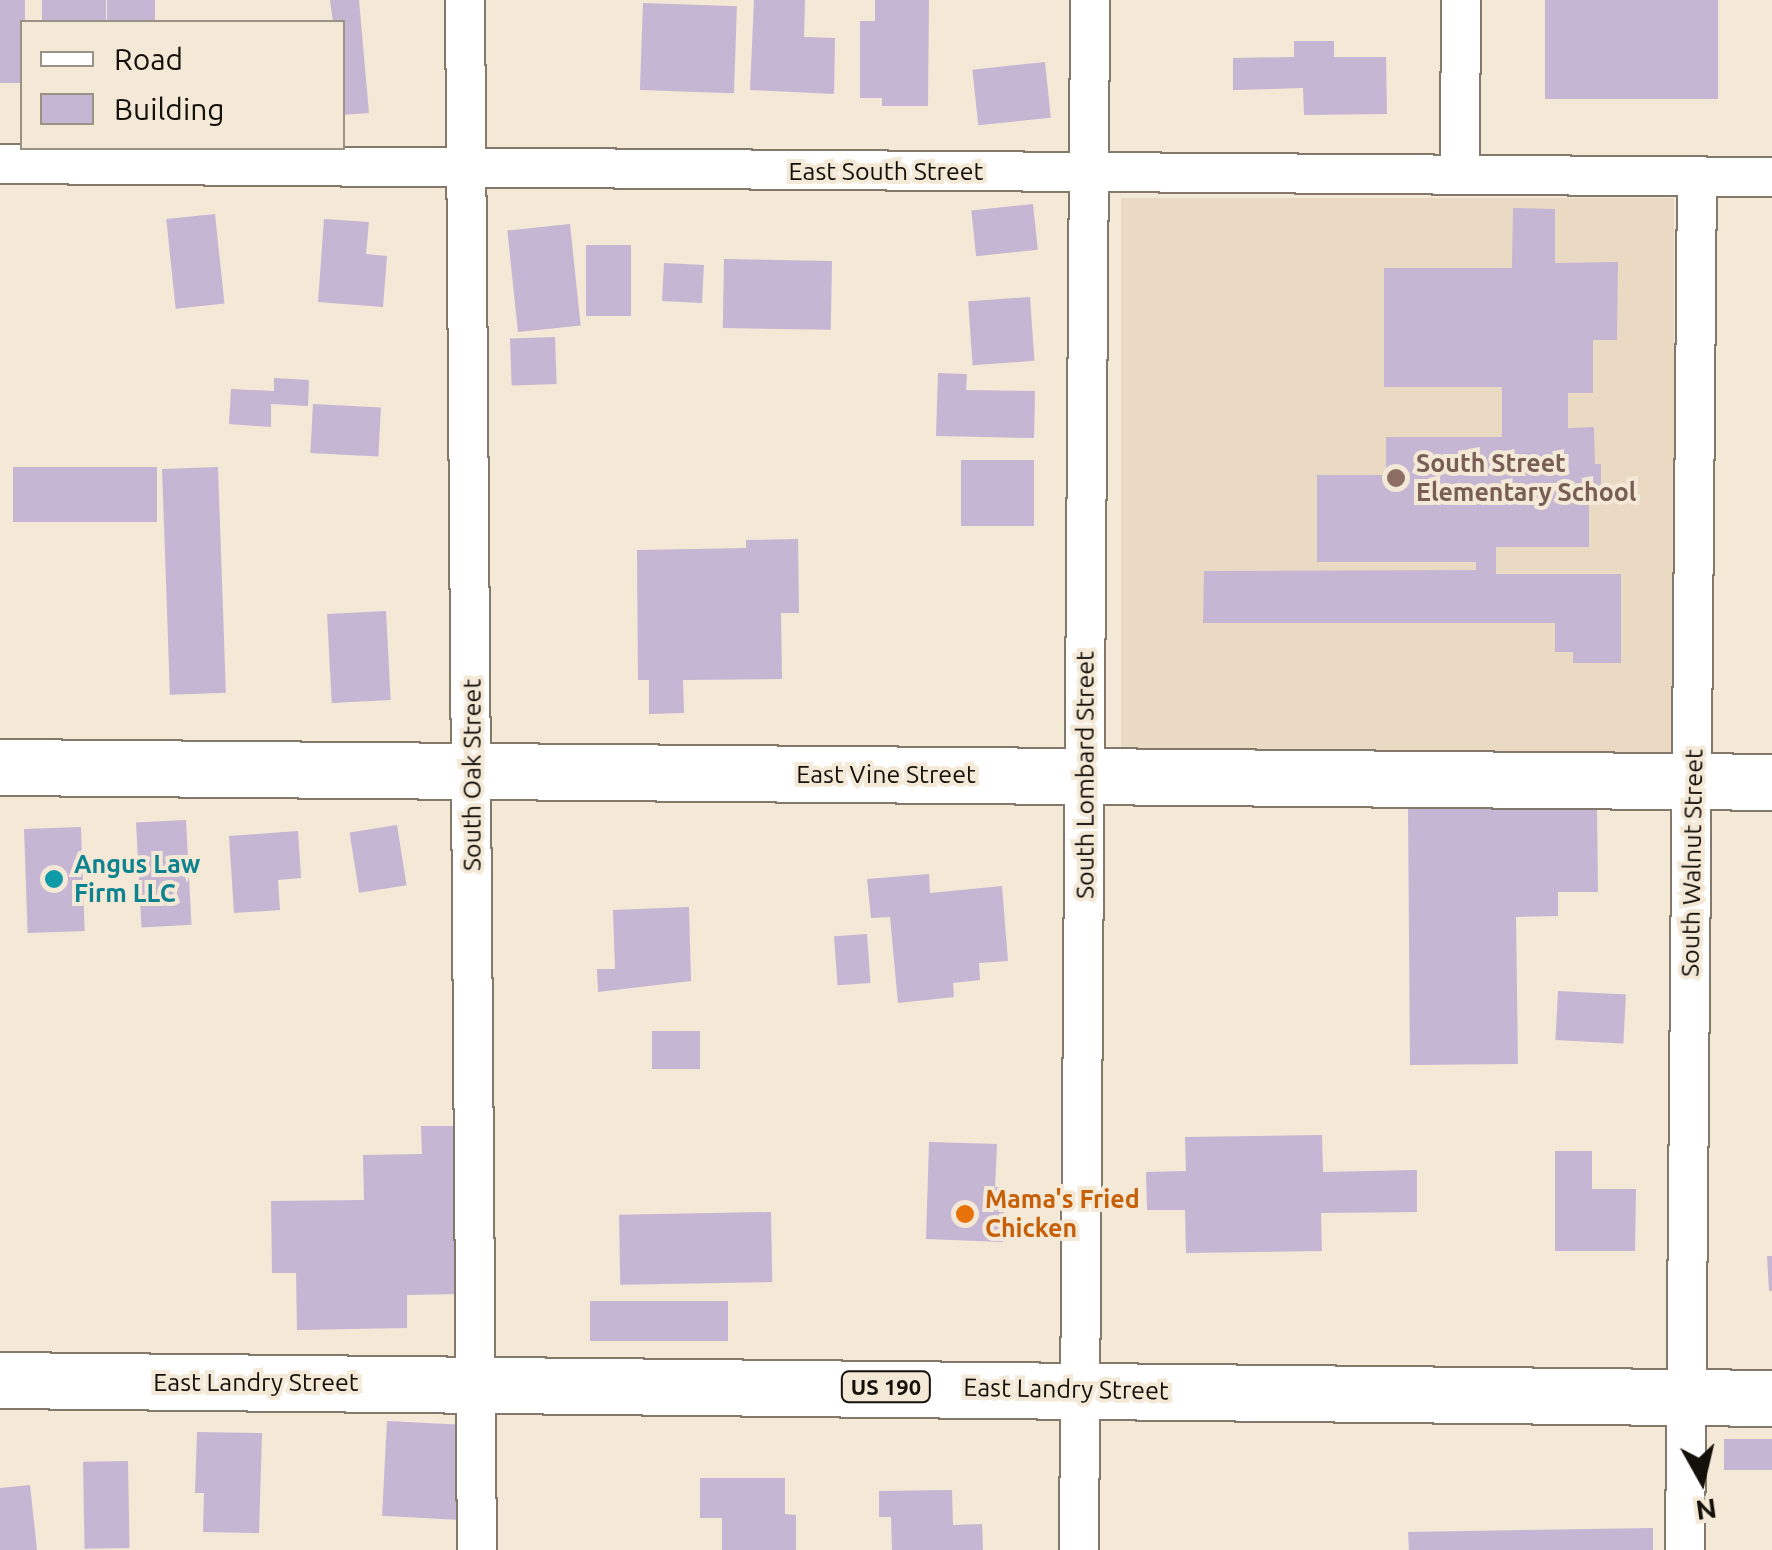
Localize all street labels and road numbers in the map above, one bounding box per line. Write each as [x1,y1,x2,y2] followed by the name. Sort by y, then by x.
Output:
[789,156,983,186] street label: East South Street
[1070,651,1100,899] street label: South Lombard Street
[457,679,487,871] street label: South Oak Street
[1675,749,1709,977] street label: South Walnut Street
[796,759,976,789] street label: East Vine Street
[153,1367,359,1397] street label: East Landry Street
[838,1370,934,1404] road number: US 190
[963,1372,1169,1406] street label: East Landry Street

